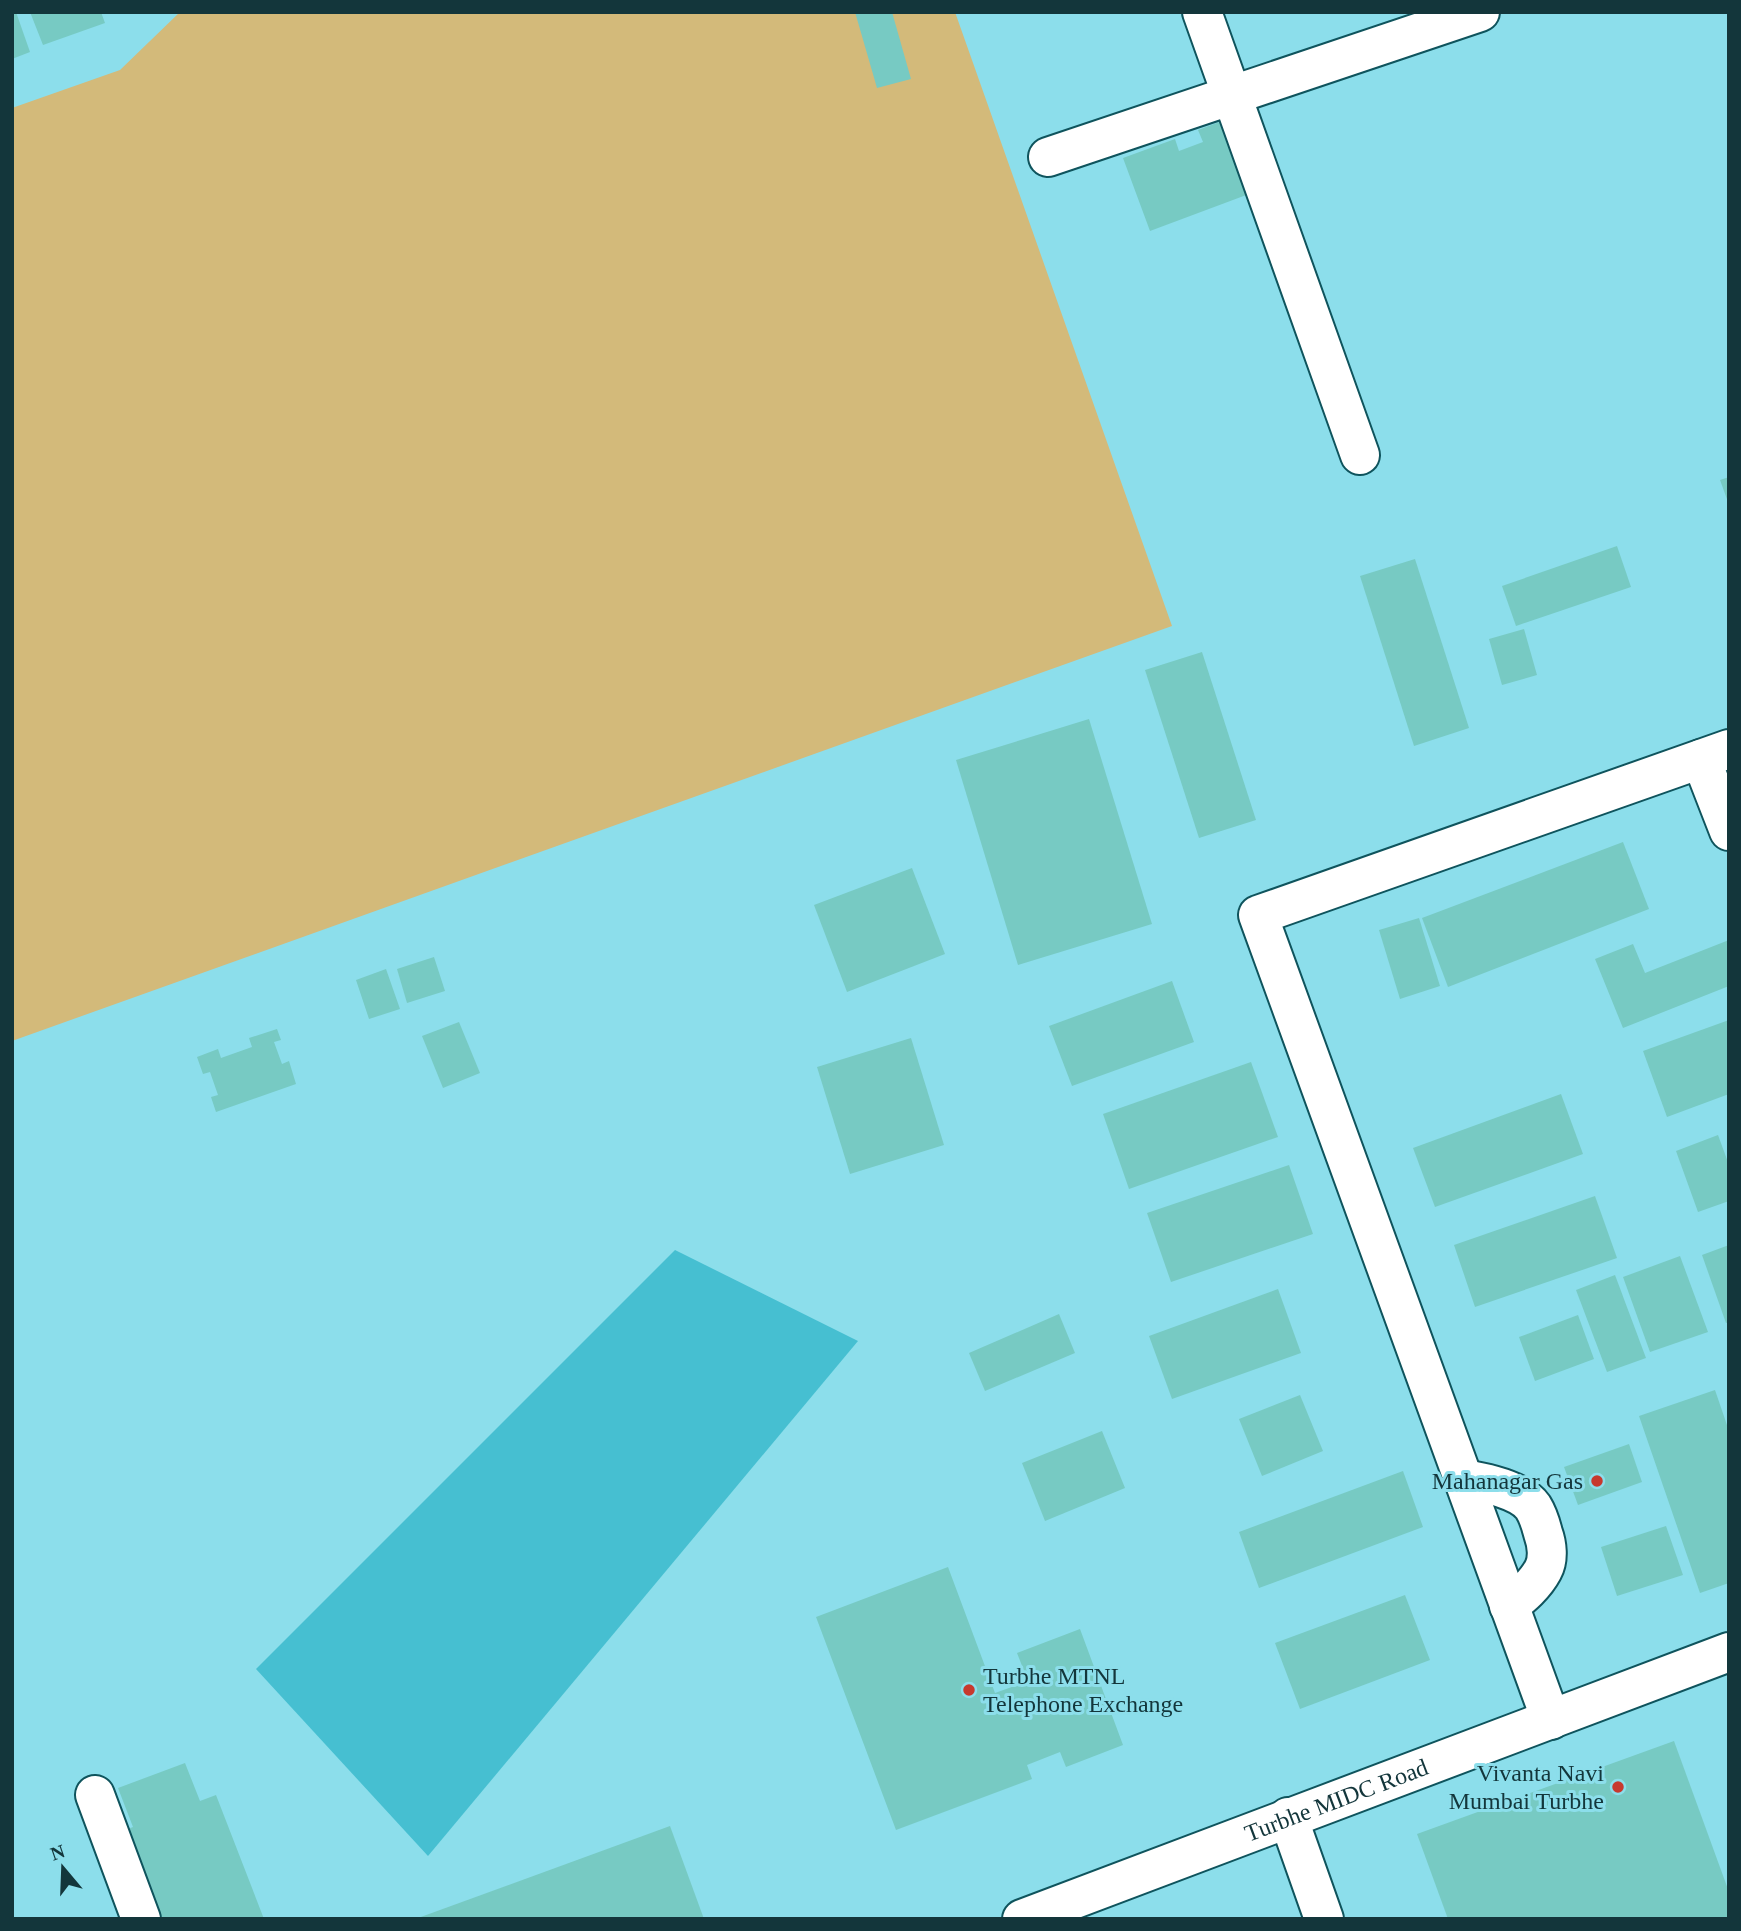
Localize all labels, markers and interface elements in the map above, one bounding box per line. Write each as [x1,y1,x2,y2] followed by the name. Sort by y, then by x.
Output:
[1432,1468,1583,1494] place label: Mahanagar Gas
[1589,1473,1605,1489] marker: Mahanagar Gas
[983,1663,1183,1717] place label: Turbhe MTNL Telephone Exchange
[961,1682,977,1698] marker: Turbhe MTNL Telephone Exchange
[1241,1754,1432,1847] street label: Turbhe MIDC Road
[1449,1760,1604,1814] place label: Vivanta Navi Mumbai Turbhe
[1610,1779,1626,1795] marker: Vivanta Navi Mumbai Turbhe
[28,1833,98,1903] north arrow
[48,1840,68,1865] text: N

